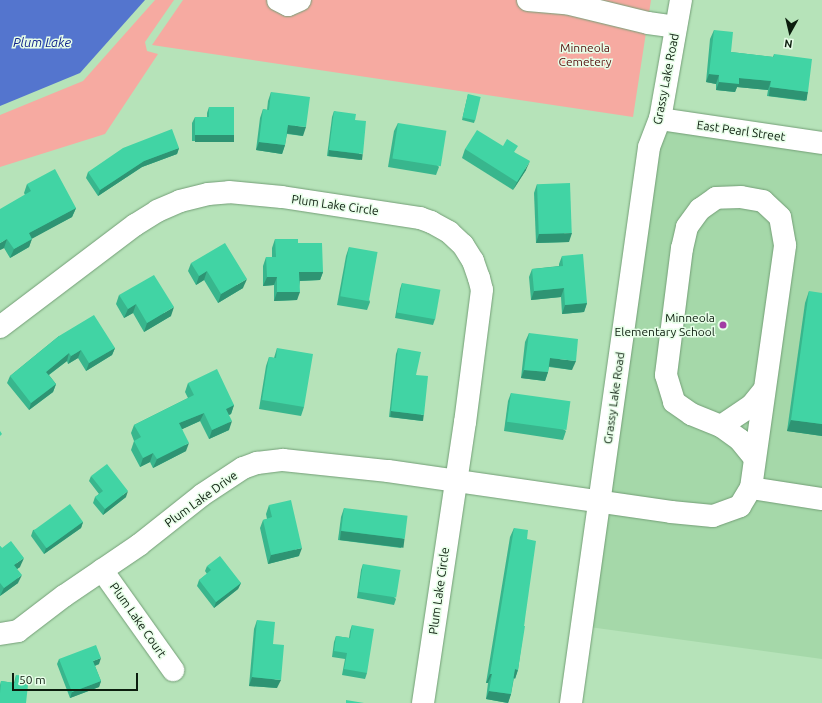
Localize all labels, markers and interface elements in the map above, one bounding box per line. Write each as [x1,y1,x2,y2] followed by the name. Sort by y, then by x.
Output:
[770,12,810,52] north arrow
[650,32,682,126] street label: Grassy Lake Road
[13,34,71,50] water label: Plum Lake
[783,37,793,50] text: N
[559,41,611,69] park label: Minneola Cemetery
[696,118,786,144] street label: East Pearl Street
[290,192,380,218] street label: Plum Lake Circle
[615,311,715,339] place label: Minneola Elementary School
[718,320,728,330] marker: Minneola Elementary School
[600,351,628,445] street label: Grassy Lake Road
[162,468,240,530] street label: Plum Lake Drive
[426,546,452,636] street label: Plum Lake Circle
[107,580,169,660] street label: Plum Lake Court
[14,665,140,691] scale bar
[19,673,46,686] text: 50 m

